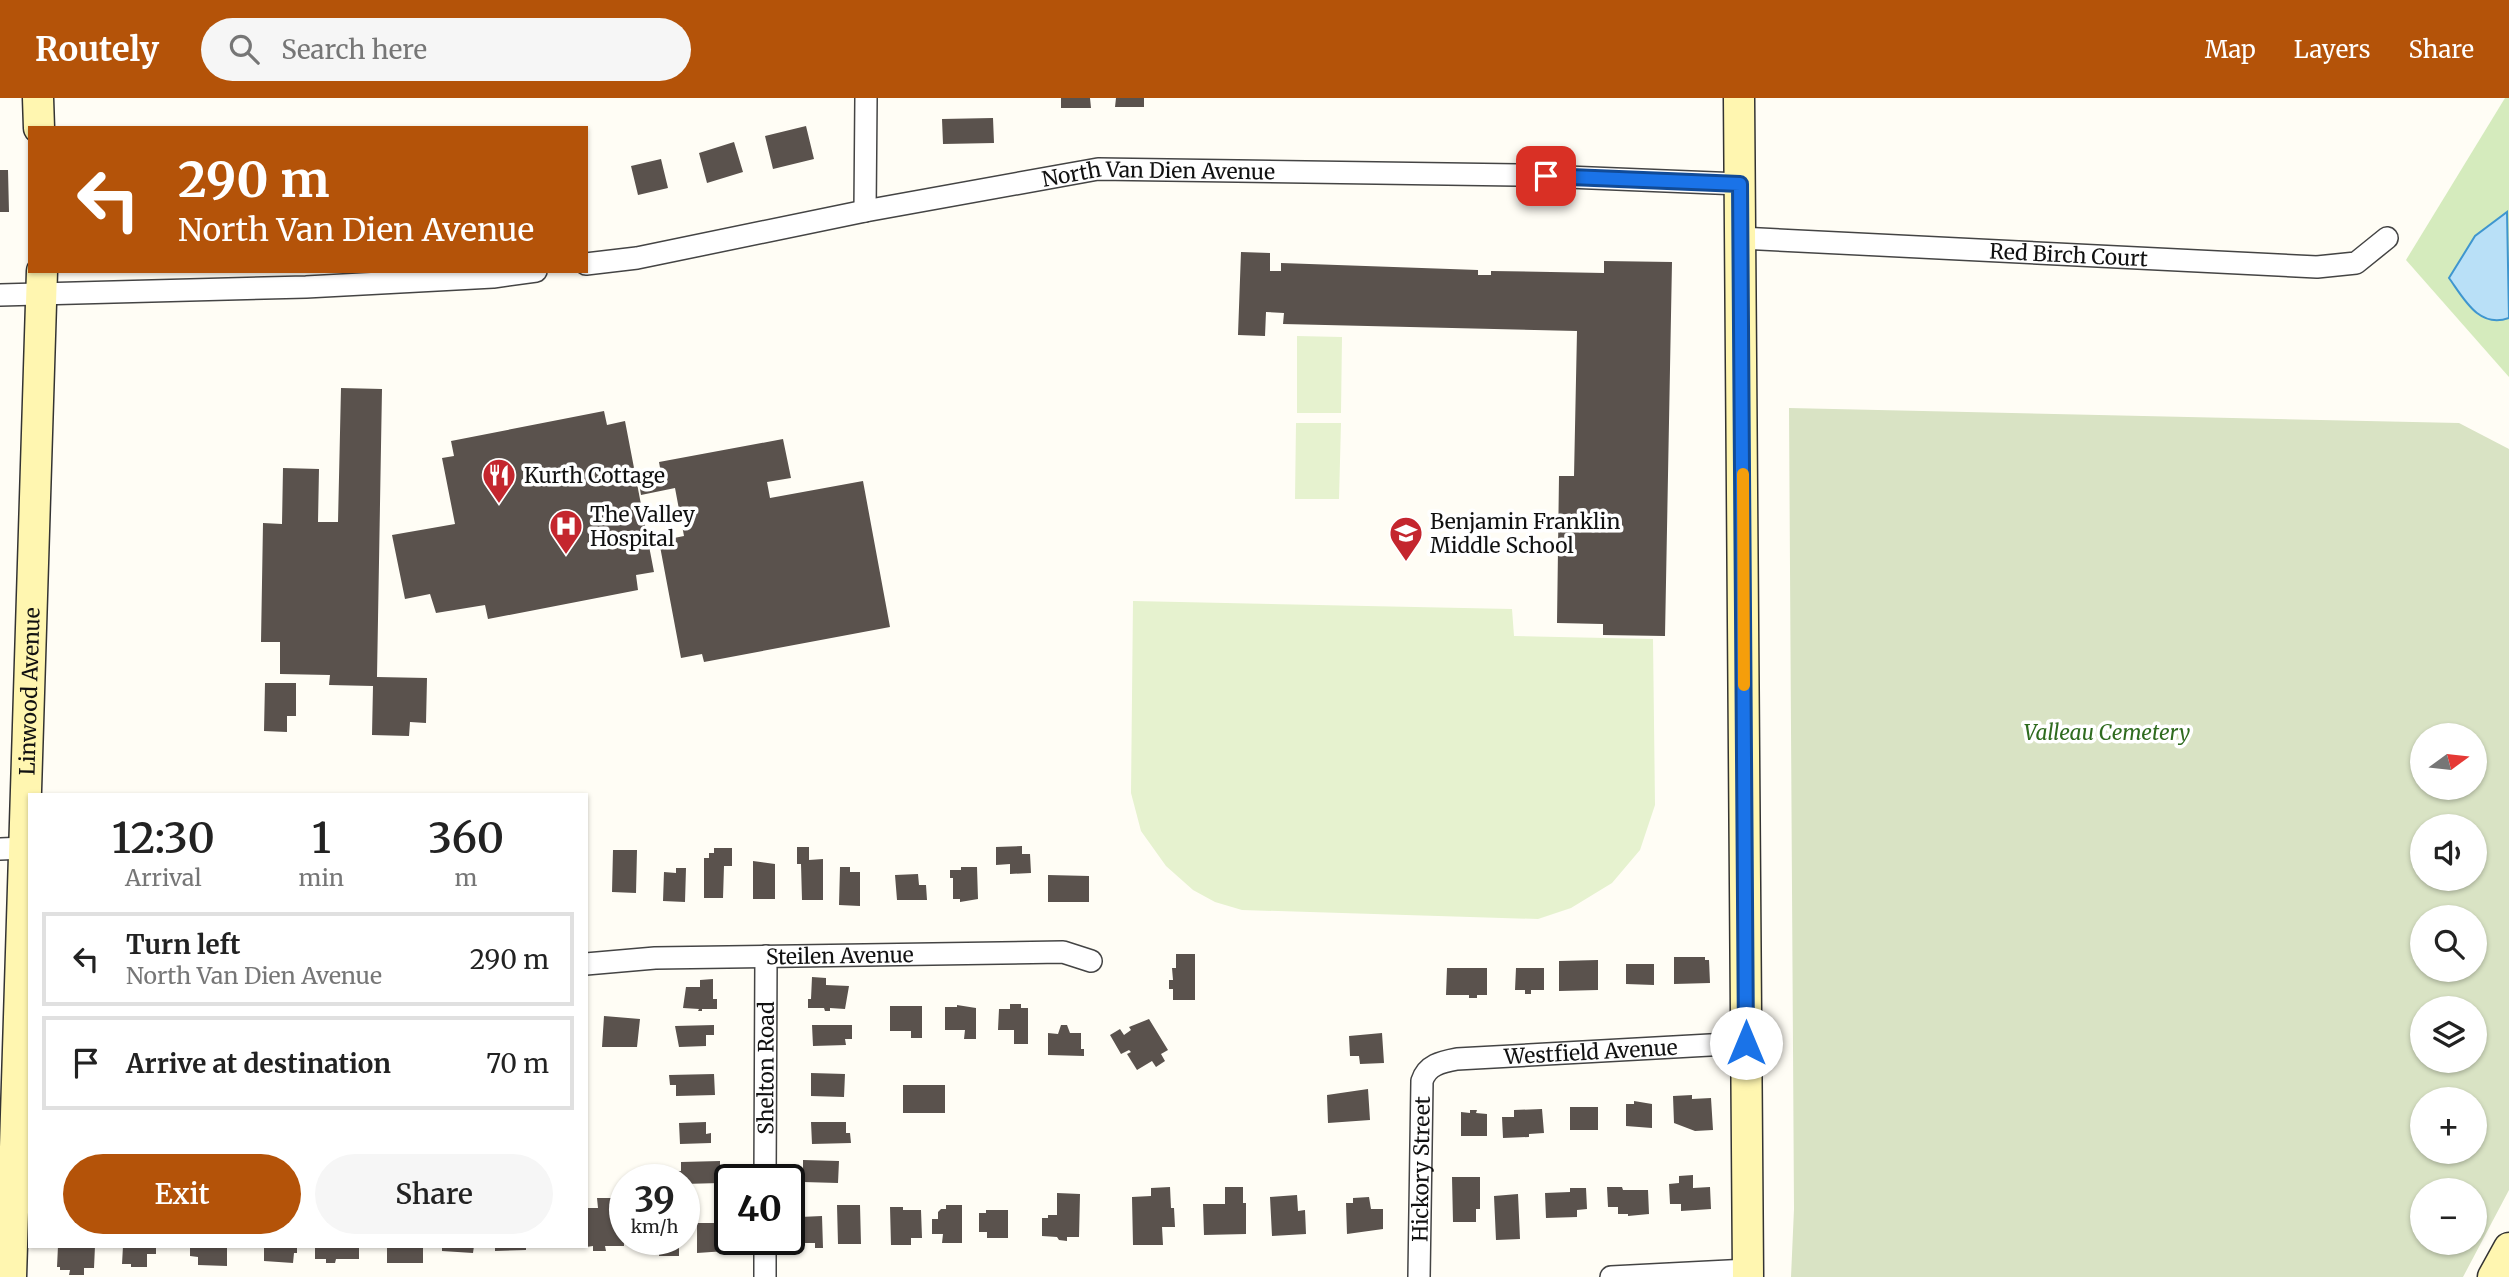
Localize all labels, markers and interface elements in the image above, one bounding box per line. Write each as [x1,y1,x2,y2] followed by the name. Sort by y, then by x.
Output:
[201,18,691,81] search box
[35,29,159,70] text: Routely
[225,30,263,68] icon: search
[281,33,427,66] text: Search here
[2205,34,2256,65] text: Map
[2294,34,2370,65] text: Layers
[2408,34,2474,65] text: Share
[1516,146,1576,206] pin
[178,149,330,210] text: 290 m
[63,154,154,245] icon: left
[1040,155,1275,192] street label: North Van Dien Avenue
[1527,157,1565,195] icon: arrive
[178,210,534,250] text: North Van Dien Avenue
[1989,237,2149,272] street label: Red Birch Court
[480,456,518,505] restaurant icon: Kurth Cottage
[524,462,665,489] place label: Kurth Cottage
[590,501,696,552] place label: The Valley Hospital
[547,507,585,556] hospital icon: The Valley Hospital
[1430,508,1620,559] place label: Benjamin Franklin Middle School
[1387,514,1425,563] school or university icon: Benjamin Franklin Middle School
[13,607,45,776] street label: Linwood Avenue
[2024,719,2190,746] park label: Valleau Cemetery
[2410,723,2487,800] north arrow
[2410,723,2487,1255] map controls
[112,812,215,864] text: 12:30
[312,812,331,864] text: 1
[428,812,504,864] text: 360
[2410,814,2487,891] button: sound
[125,863,202,892] text: Arrival
[299,863,344,892] text: min
[455,863,477,892] text: m
[2410,905,2487,982] button: search
[126,928,240,961] text: Turn left
[67,940,105,978] icon: left
[766,941,914,970] street label: Steilen Avenue
[470,943,549,976] text: 290 m
[126,961,382,990] text: North Van Dien Avenue
[2410,996,2487,1073] button: layers
[752,1001,779,1135] street label: Shelton Road
[1709,1006,1783,1080] position arrow
[1502,1033,1678,1070] street label: Westfield Avenue
[67,1044,105,1082] icon: arrive
[126,1047,391,1080] text: Arrive at destination
[486,1047,549,1080] text: 70 m
[2410,1087,2487,1164] button: +
[1406,1096,1435,1242] street label: Hickory Street
[63,1154,301,1234] button: Exit
[315,1154,553,1234] button: Share
[714,1164,805,1255] speed limit sign: 40
[634,1178,675,1222] text: 39
[2410,1178,2487,1255] button: −
[631,1215,678,1238] text: km/h

